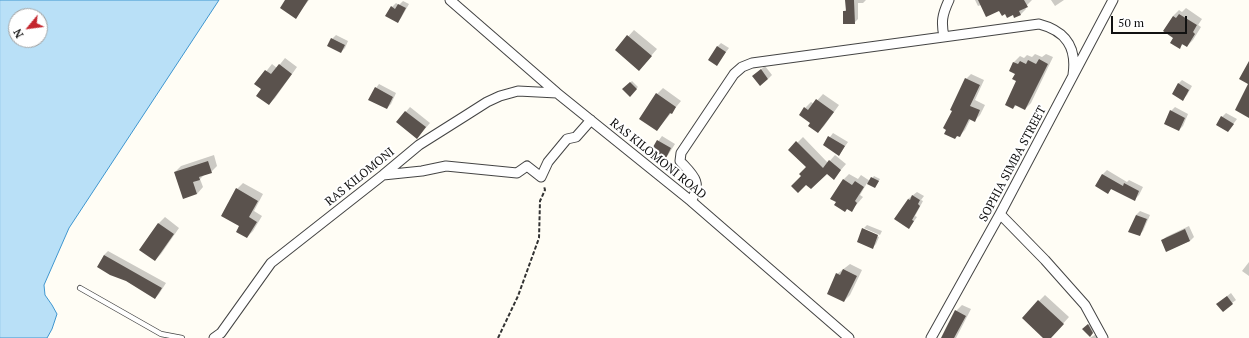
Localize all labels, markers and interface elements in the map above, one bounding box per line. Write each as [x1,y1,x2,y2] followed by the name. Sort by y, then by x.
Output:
[8,8,48,48] north arrow
[1113,8,1189,34] scale bar
[1118,15,1144,30] text: 50 m
[10,26,27,40] text: N
[976,104,1050,224] street label: SOPHIA SIMBA STREET
[607,116,709,202] street label: RAS KILOMONI ROAD
[323,145,397,209] street label: RAS KILOMONI

